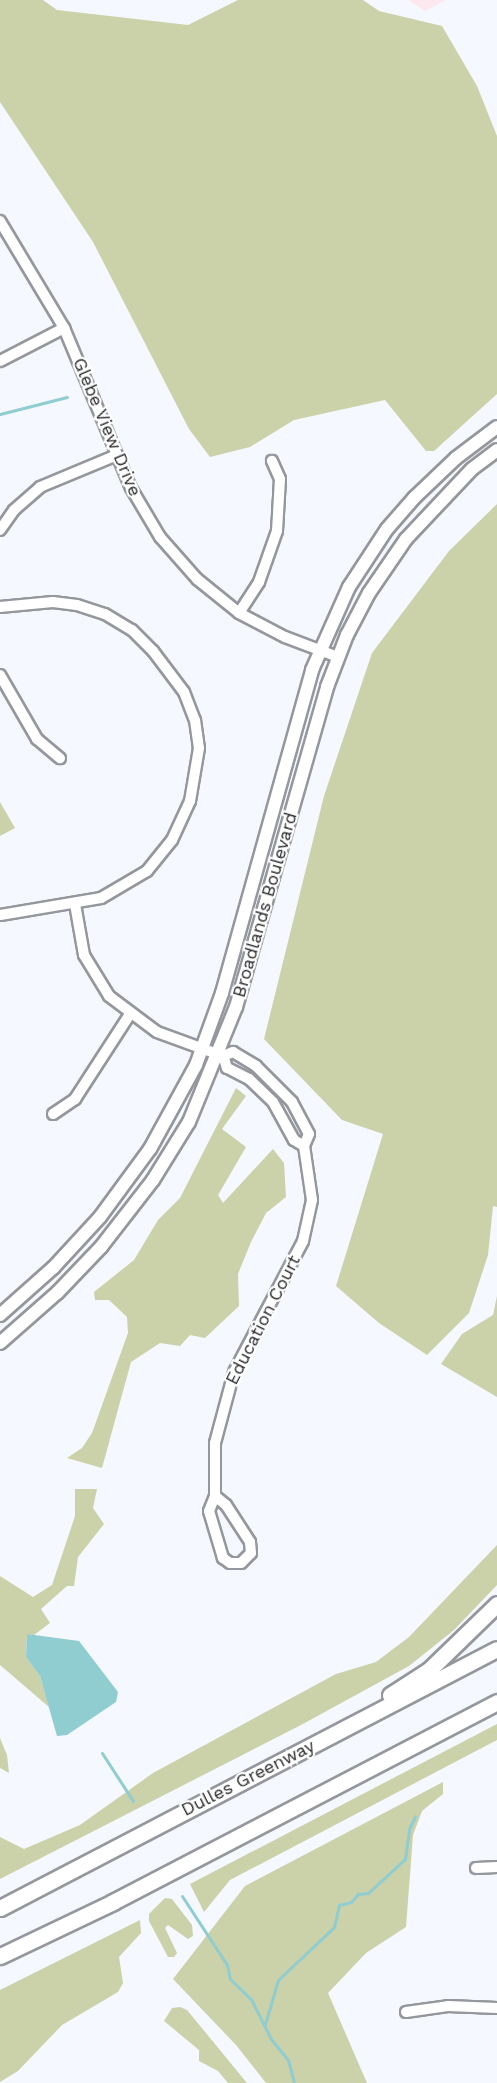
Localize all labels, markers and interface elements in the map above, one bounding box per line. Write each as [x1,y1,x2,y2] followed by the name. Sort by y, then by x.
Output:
[68,354,146,500] street label: Glebe View Drive
[228,810,302,1000] street label: Broadlands Boulevard
[221,1252,305,1388] street label: Education Court
[178,1735,318,1821] street label: Dulles Greenway

